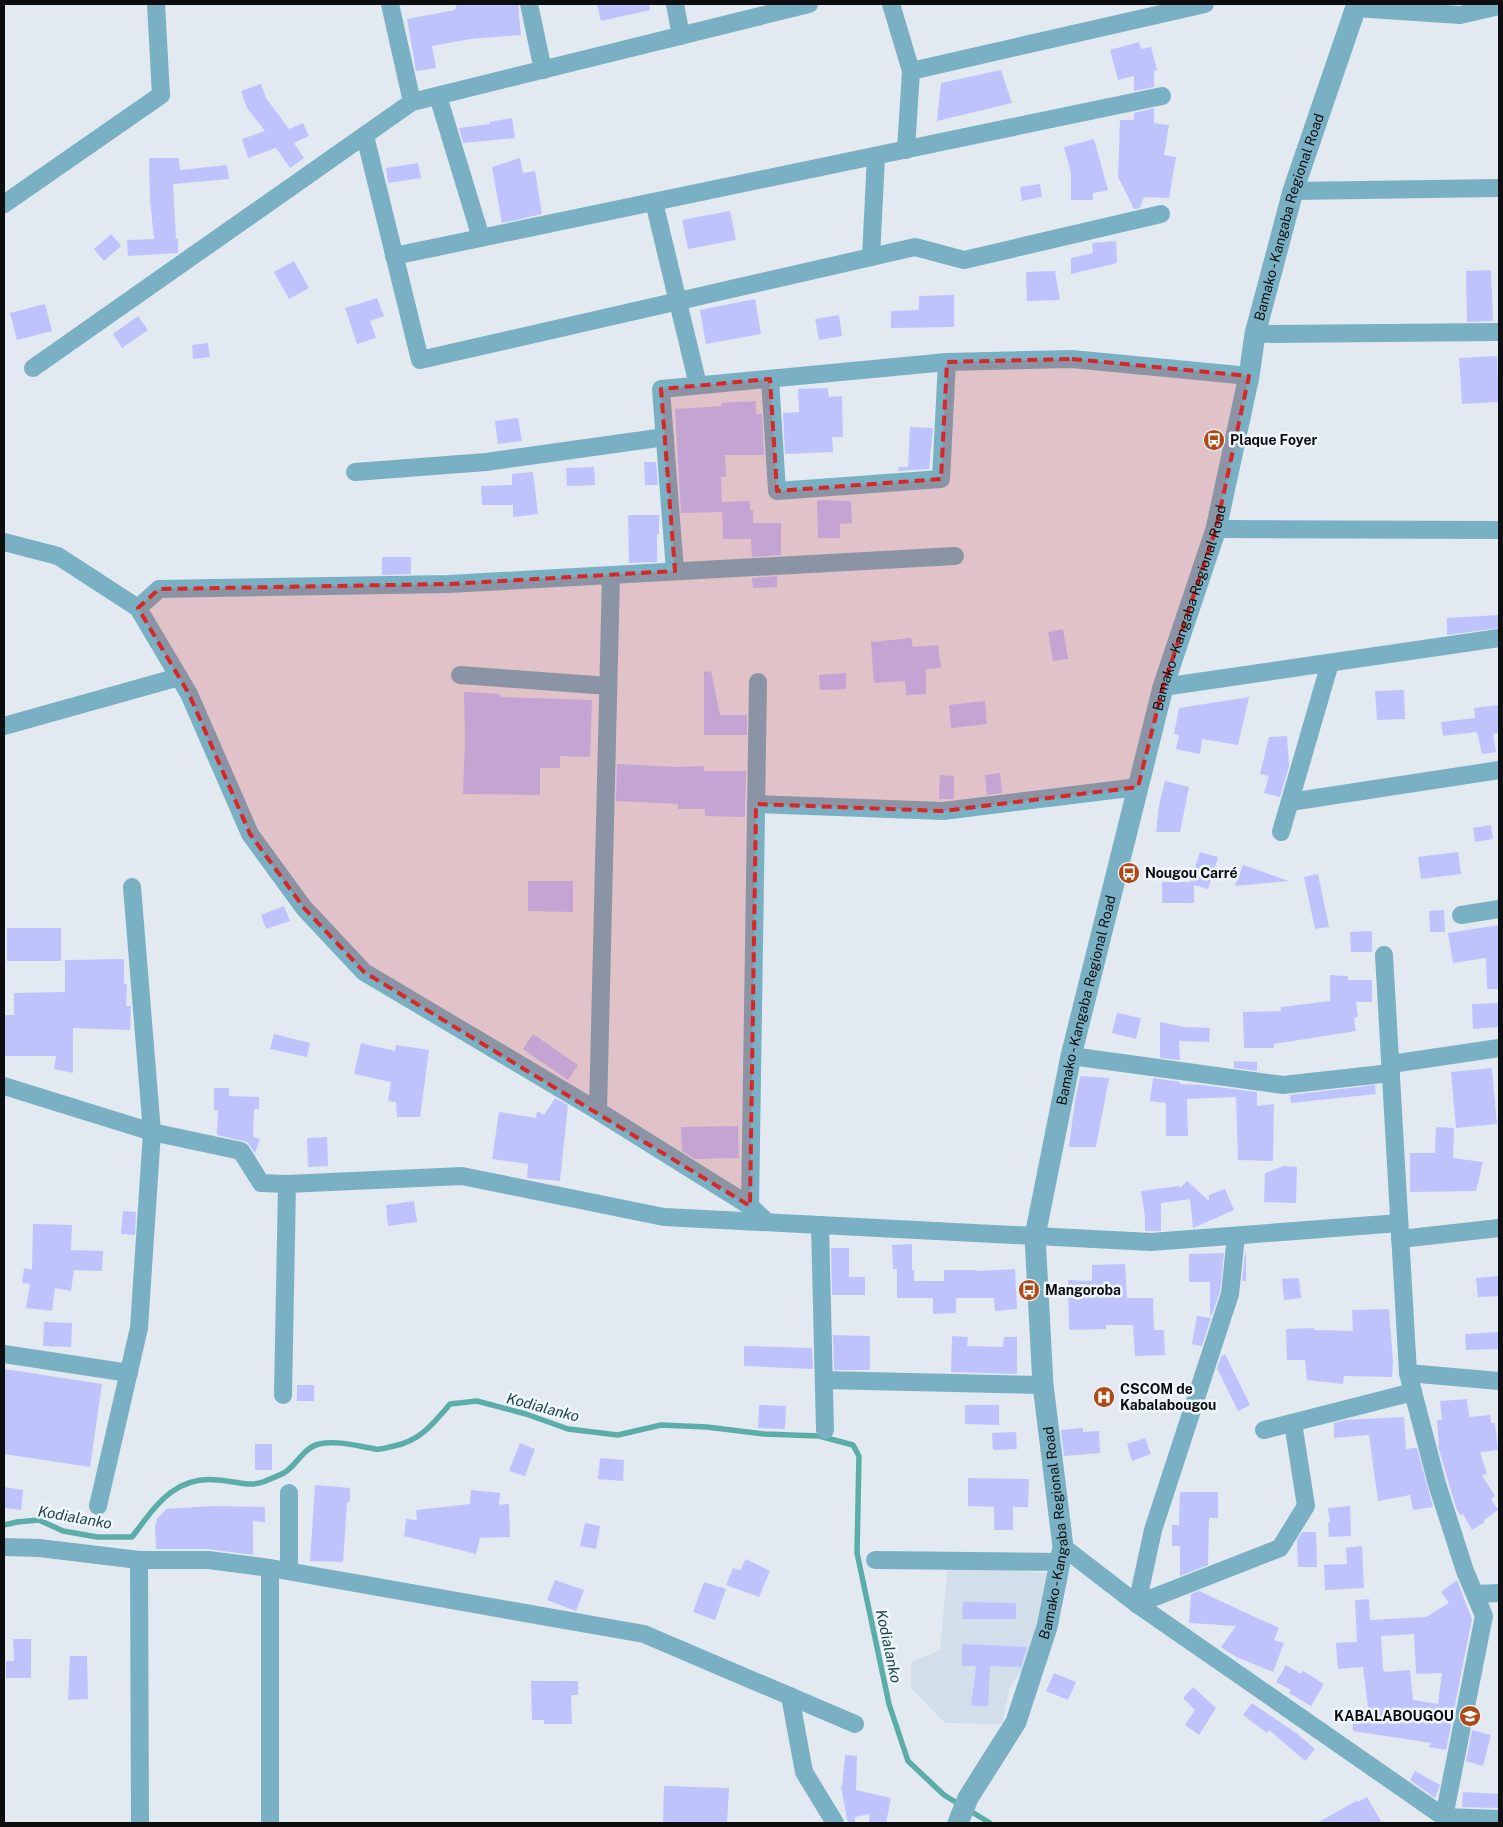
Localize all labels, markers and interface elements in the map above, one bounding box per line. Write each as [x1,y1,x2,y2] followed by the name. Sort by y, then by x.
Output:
[1251,111,1327,322] street label: Bamako - Kangaba Regional Road
[1202,428,1226,452] bus stop icon: Plaque Foyer
[1230,432,1318,448] place label: Plaque Foyer
[1149,503,1229,713] street label: Bamako - Kangaba Regional Road
[1117,861,1141,885] bus stop icon: Nougou Carré
[1145,865,1238,881] place label: Nougou Carré
[1053,894,1119,1107] street label: Bamako - Kangaba Regional Road
[1017,1278,1041,1302] bus stop icon: Mangoroba
[1045,1282,1121,1298] place label: Mangoroba
[1120,1381,1216,1413] place label: CSCOM de Kabalabougou
[1092,1385,1116,1409] hospital icon: CSCOM de Kabalabougou
[505,1389,581,1425] water label: Kodialanko
[1036,1426,1071,1641] street label: Bamako - Kangaba Regional Road
[37,1502,113,1532] water label: Kodialanko
[873,1608,905,1684] water label: Kodialanko
[1458,1704,1482,1728] school or university icon: KABALABOUGOU
[1334,1708,1454,1724] place label: KABALABOUGOU

